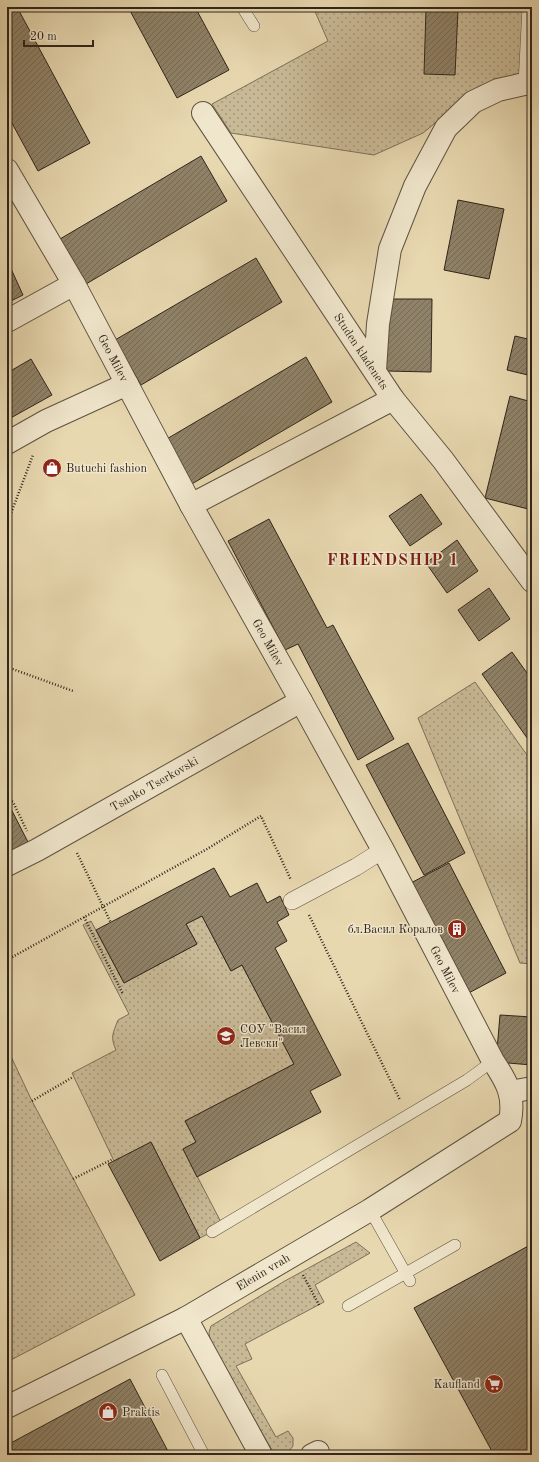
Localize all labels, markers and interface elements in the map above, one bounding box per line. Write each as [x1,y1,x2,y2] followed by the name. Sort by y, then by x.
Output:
[24,22,93,48] scale bar
[30,31,57,43] text: 20 m
[331,312,390,392] street label: Studen kladenets
[95,333,130,385] street label: Geo Milev
[41,457,63,479] shop icon: Butuchi fashion
[66,463,147,475] place label: Butuchi fashion
[327,553,459,569] district label: FRIENDSHIP 1
[249,617,286,669] street label: Geo Milev
[109,755,201,814] street label: Tsanko Tserkovski
[446,918,468,940] building icon: бл.Васил Коралов
[348,924,443,936] place label: бл.Васил Коралов
[427,944,462,996] street label: Geo Milev
[240,1024,306,1050] place label: СОУ "Васил Левски"
[215,1025,237,1047] school or university icon: СОУ "Васил Левски"
[235,1252,293,1294] street label: Elenin vrah
[483,1373,505,1395] supermarket icon: Kaufland
[434,1379,480,1391] place label: Kaufland
[97,1401,119,1423] shop icon: Praktis
[122,1407,160,1419] place label: Praktis

